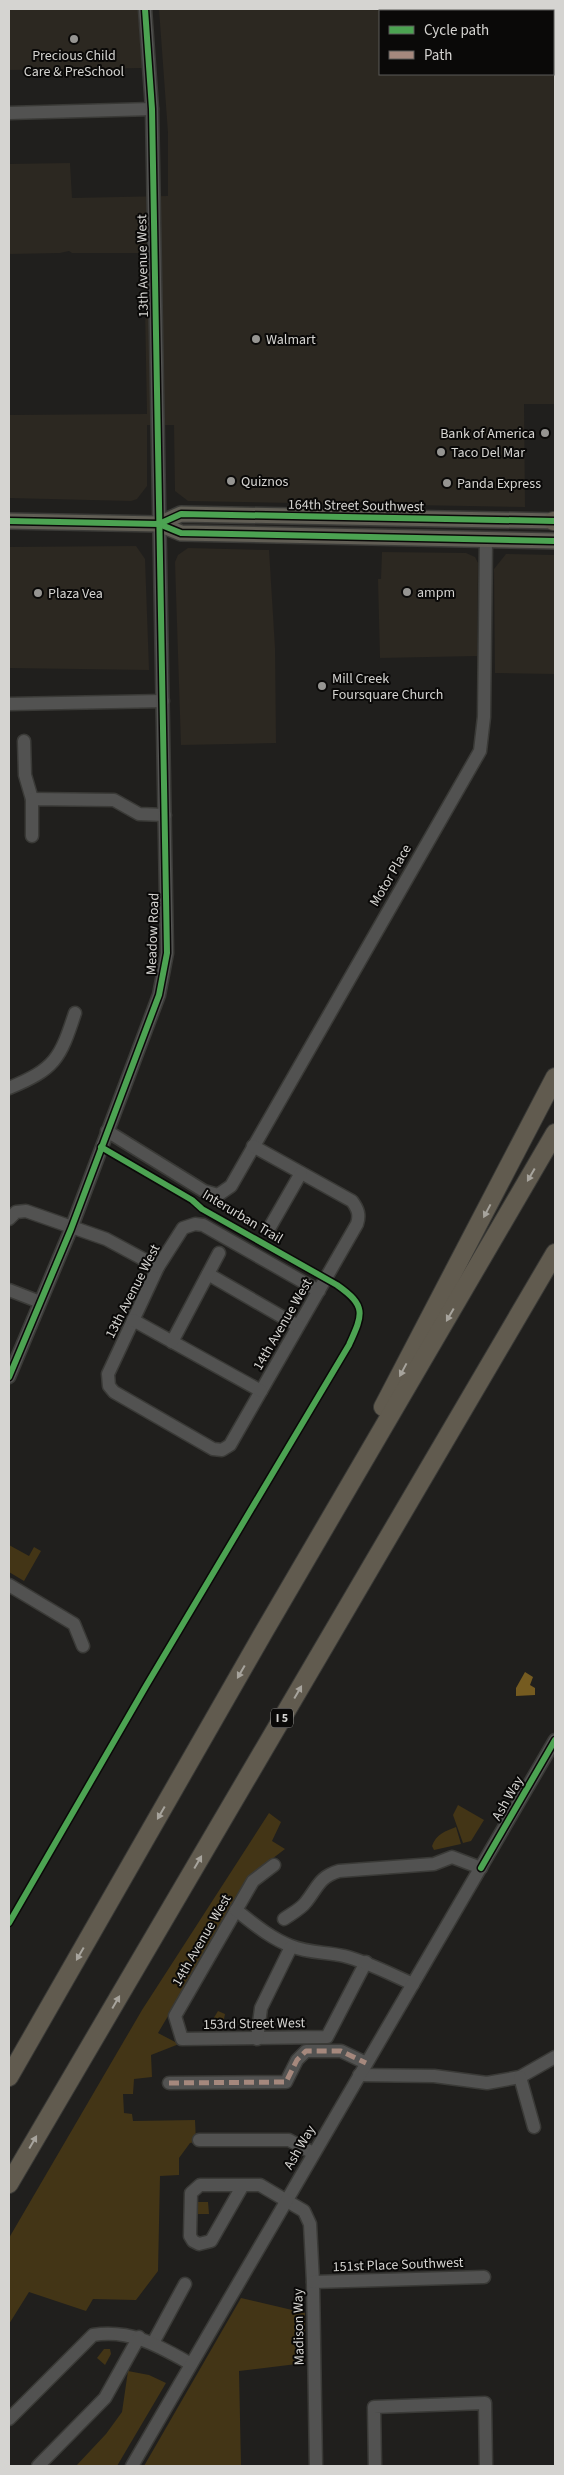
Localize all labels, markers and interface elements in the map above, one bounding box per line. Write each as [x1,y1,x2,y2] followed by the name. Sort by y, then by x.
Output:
[379,10,554,75] legend
[424,20,489,41] text: Cycle path
[68,33,80,45] marker: Precious Child Care & PreSchool
[424,45,452,66] text: Path
[24,46,125,82] place label: Precious Child Care & PreSchool
[132,214,154,318] street label: 13th Avenue West
[266,330,316,350] place label: Walmart
[250,333,262,345] marker: Walmart
[440,424,535,444] place label: Bank of America
[539,427,551,439] marker: Bank of America
[451,443,525,463] place label: Taco Del Mar
[435,446,447,458] marker: Taco Del Mar
[241,472,289,492] place label: Quiznos
[457,474,541,494] place label: Panda Express
[225,475,237,487] marker: Quiznos
[441,477,453,489] marker: Panda Express
[288,495,425,517] street label: 164th Street Southwest
[417,583,455,603] place label: ampm
[48,584,103,604] place label: Plaza Vea
[401,586,413,598] marker: ampm
[32,587,44,599] marker: Plaza Vea
[332,669,443,705] place label: Mill Creek Foursquare Church
[316,680,328,692] marker: Mill Creek Foursquare Church
[365,841,417,910] street label: Motor Place
[142,893,164,975] street label: Meadow Road
[526,1168,535,1181] one-way arrow
[198,1185,287,1249] street label: Interurban Trail
[483,1203,491,1218] one-way arrow
[101,1241,165,1342] street label: 13th Avenue West
[248,1275,317,1374] street label: 14th Avenue West
[445,1309,454,1322] one-way arrow
[399,1363,407,1377] one-way arrow
[237,1665,246,1678] one-way arrow
[293,1685,302,1698] one-way arrow
[271,1709,293,1728] road number: I 5
[487,1772,529,1825] street label: Ash Way
[156,1806,165,1820] one-way arrow
[193,1855,202,1868] one-way arrow
[167,1891,236,1990] street label: 14th Avenue West
[75,1947,84,1960] one-way arrow
[111,1996,120,2009] one-way arrow
[203,2013,306,2035] street label: 153rd Street West
[279,2121,321,2174] street label: Ash Way
[29,2136,38,2149] one-way arrow
[332,2253,464,2277] street label: 151st Place Southwest
[288,2288,310,2366] street label: Madison Way

